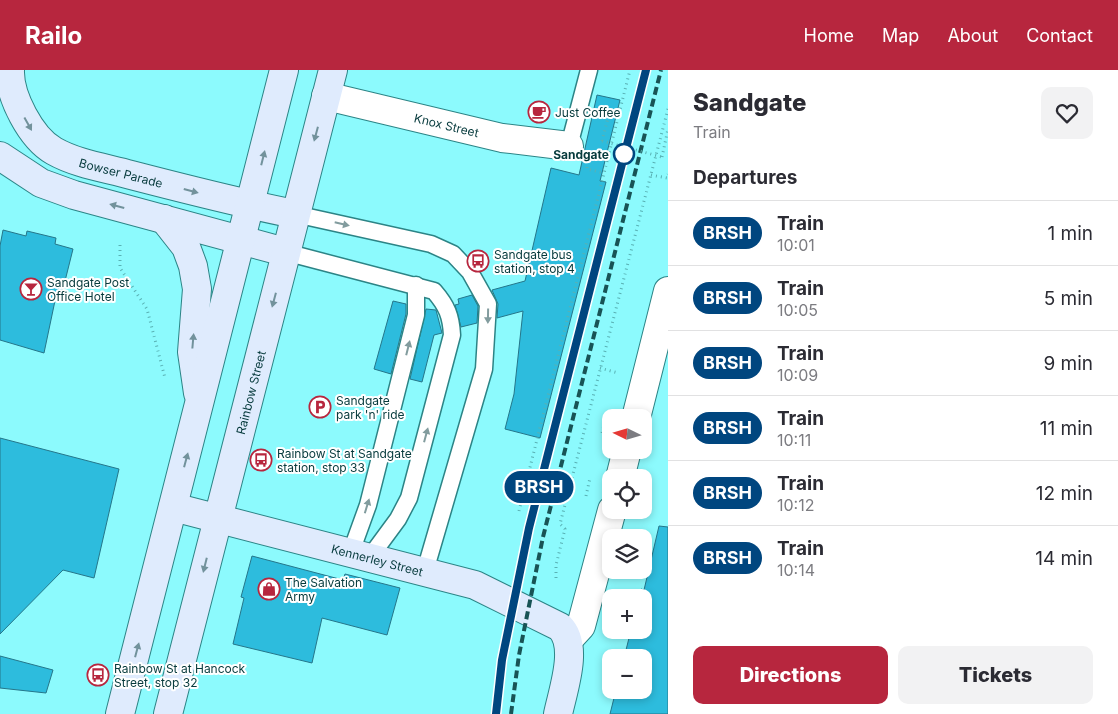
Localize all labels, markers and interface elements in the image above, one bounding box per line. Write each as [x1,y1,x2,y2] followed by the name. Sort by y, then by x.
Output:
[25,21,82,50] text: Railo
[804,25,854,46] text: Home
[882,25,919,46] text: Map
[947,25,998,46] text: About
[1026,25,1093,46] text: Contact
[1041,87,1093,139] button: heart
[693,88,806,117] text: Sandgate
[527,100,551,124] cafe icon: Just Coffee
[555,105,621,120] place label: Just Coffee
[413,110,480,140] street label: Knox Street
[24,117,32,132] one-way arrow
[693,122,731,142] text: Train
[312,127,320,142] one-way arrow
[613,143,635,165] marker: Sandgate
[553,147,609,162] place label: Sandgate
[259,151,267,166] one-way arrow
[77,155,164,190] street label: Bowser Parade
[693,166,797,189] text: Departures
[183,187,198,195] one-way arrow
[109,202,124,210] one-way arrow
[777,212,824,235] text: Train
[335,220,350,228] one-way arrow
[703,222,752,243] text: BRSH
[1047,222,1093,245] text: 1 min
[777,235,815,255] text: 10:01
[494,247,575,276] place label: Sandgate bus station, stop 4
[466,249,490,273] bus stop icon: Sandgate bus station, stop 4
[47,275,129,304] place label: Sandgate Post Office Hotel
[19,277,43,301] bar icon: Sandgate Post Office Hotel
[777,277,824,300] text: Train
[703,287,752,308] text: BRSH
[1044,287,1093,310] text: 5 min
[270,292,278,307] one-way arrow
[777,300,818,320] text: 10:05
[484,308,492,324] one-way arrow
[189,333,197,349] one-way arrow
[404,341,412,356] one-way arrow
[777,342,824,365] text: Train
[232,349,268,436] street label: Rainbow Street
[703,352,752,373] text: BRSH
[1043,352,1093,375] text: 9 min
[777,365,818,385] text: 10:09
[336,393,404,422] place label: Sandgate park 'n' ride
[308,395,332,419] parking icon: Sandgate park 'n' ride
[777,407,824,430] text: Train
[602,409,652,459] north arrow
[602,409,652,699] map controls
[703,417,752,438] text: BRSH
[1040,417,1093,440] text: 11 min
[422,428,430,443] one-way arrow
[777,430,811,450] text: 10:11
[277,446,412,475] place label: Rainbow St at Sandgate station, stop 33
[249,448,273,472] bus stop icon: Rainbow St at Sandgate station, stop 33
[182,452,190,467] one-way arrow
[602,469,652,519] button: locate
[504,471,574,503] line badge: BRSH
[777,472,824,495] text: Train
[515,476,563,497] text: BRSH
[703,482,752,503] text: BRSH
[1036,482,1093,505] text: 12 min
[777,495,814,515] text: 10:12
[363,498,371,513] one-way arrow
[602,529,652,579] button: layers
[777,537,824,560] text: Train
[330,541,425,579] street label: Kennerley Street
[703,547,752,568] text: BRSH
[1035,547,1093,570] text: 14 min
[201,557,209,572] one-way arrow
[777,560,815,580] text: 10:14
[285,575,362,604] place label: The Salvation Army
[257,577,281,601] shop icon: The Salvation Army
[602,589,652,639] button: +
[133,642,141,657] one-way arrow
[693,646,888,704] button: Directions
[898,646,1093,704] button: Tickets
[602,649,652,699] button: −
[114,661,246,690] place label: Rainbow St at Hancock Street, stop 32
[86,663,110,687] bus stop icon: Rainbow St at Hancock Street, stop 32

